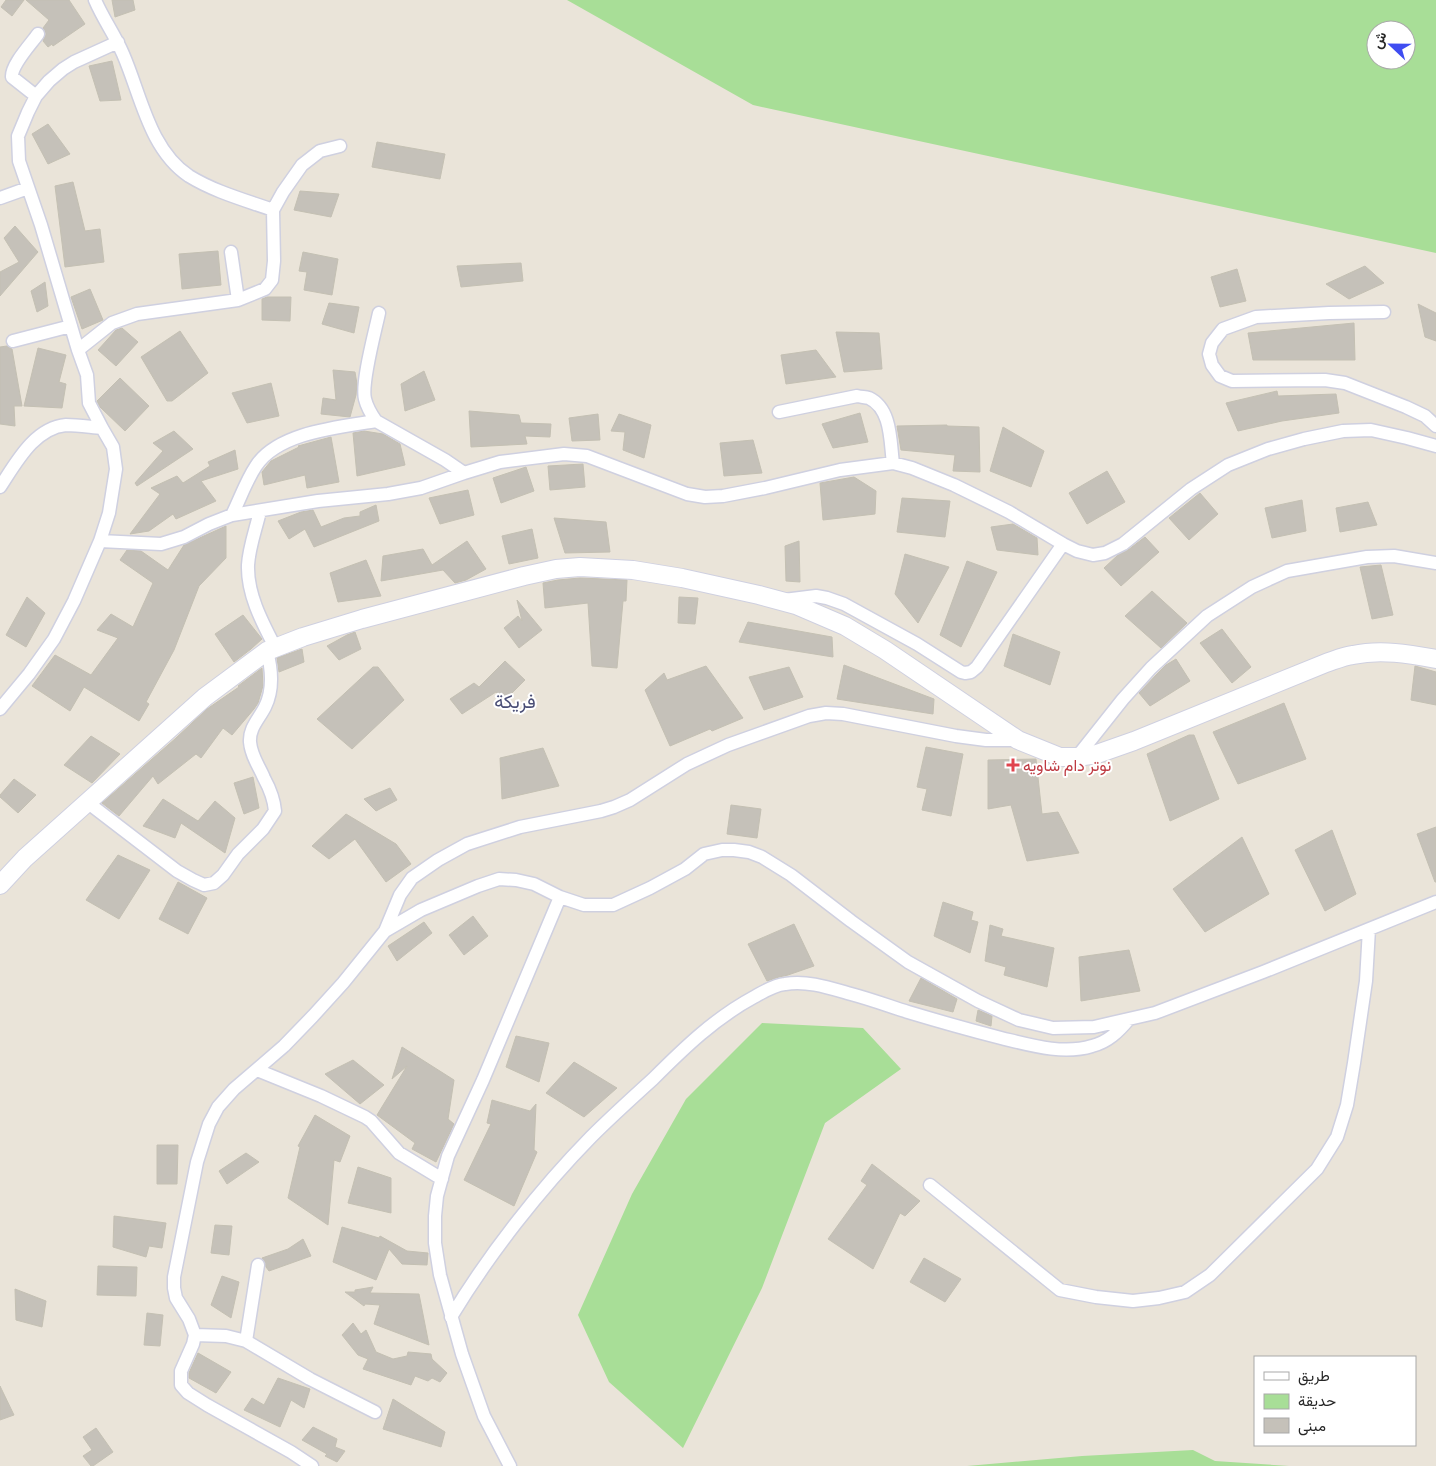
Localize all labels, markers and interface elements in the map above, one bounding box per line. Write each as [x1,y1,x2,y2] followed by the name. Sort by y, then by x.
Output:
[1366,20,1416,70] north arrow
[1368,29,1391,51] text: ش
[494,690,536,713] district label: فريكة
[1023,756,1111,776] place label: نوتر دام شاويه
[1007,759,1019,771] marker: نوتر دام شاويه
[1254,1356,1416,1446] legend
[1298,1367,1330,1386] text: طريق
[1298,1392,1336,1410] text: حديقة
[1298,1417,1326,1436] text: مبنى

